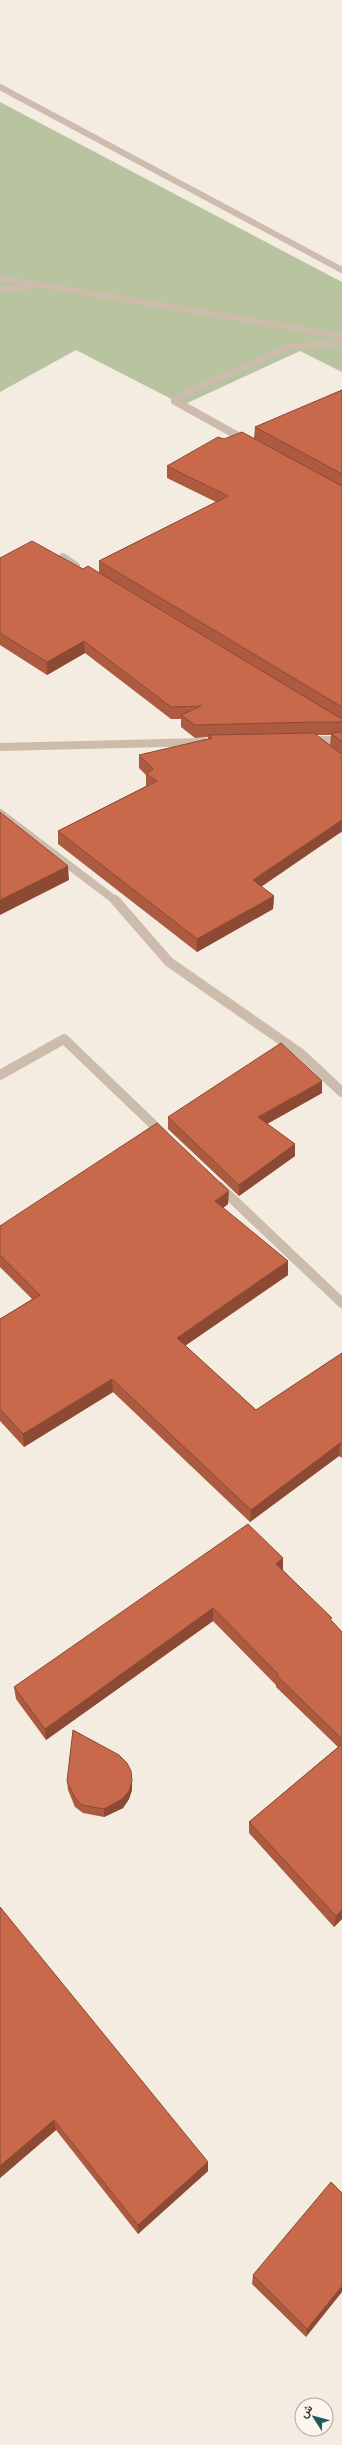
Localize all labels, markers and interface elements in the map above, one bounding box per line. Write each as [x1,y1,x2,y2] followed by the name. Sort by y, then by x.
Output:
[294,2397,334,2437] north arrow
[297,2402,315,2421] text: ش

